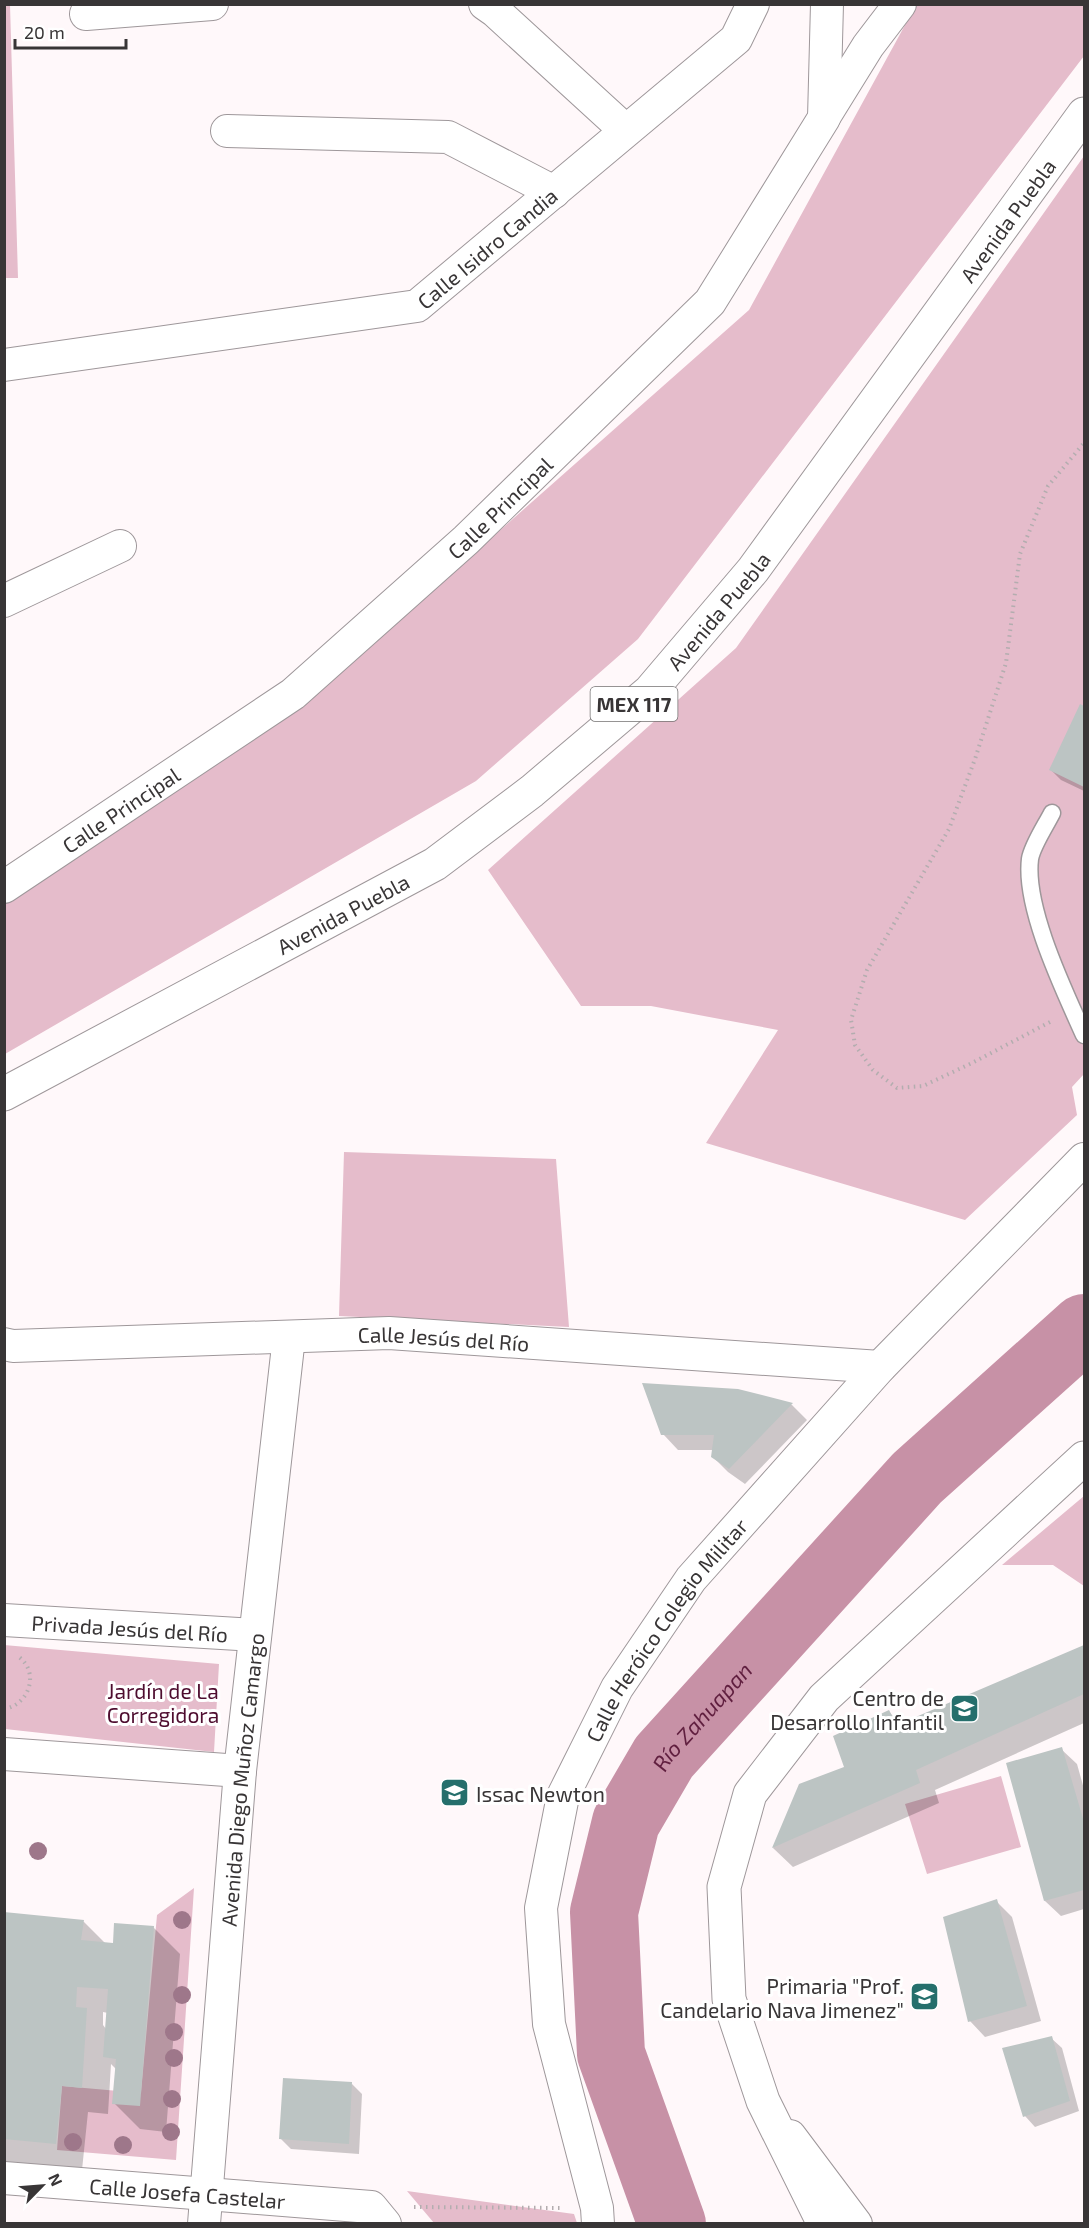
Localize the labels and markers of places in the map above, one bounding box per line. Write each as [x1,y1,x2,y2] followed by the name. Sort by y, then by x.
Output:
[770,1685,945,1734] place label: Centro de Desarrollo Infantil
[949,1693,981,1725] school or university icon: Centro de Desarrollo Infantil
[439,1777,471,1809] school or university icon: Issac Newton
[476,1781,605,1806] place label: Issac Newton
[660,1973,904,2022] place label: Primaria "Prof. Candelario Nava Jimenez"
[909,1981,941,2013] school or university icon: Primaria "Prof. Candelario Nava Jimenez"

